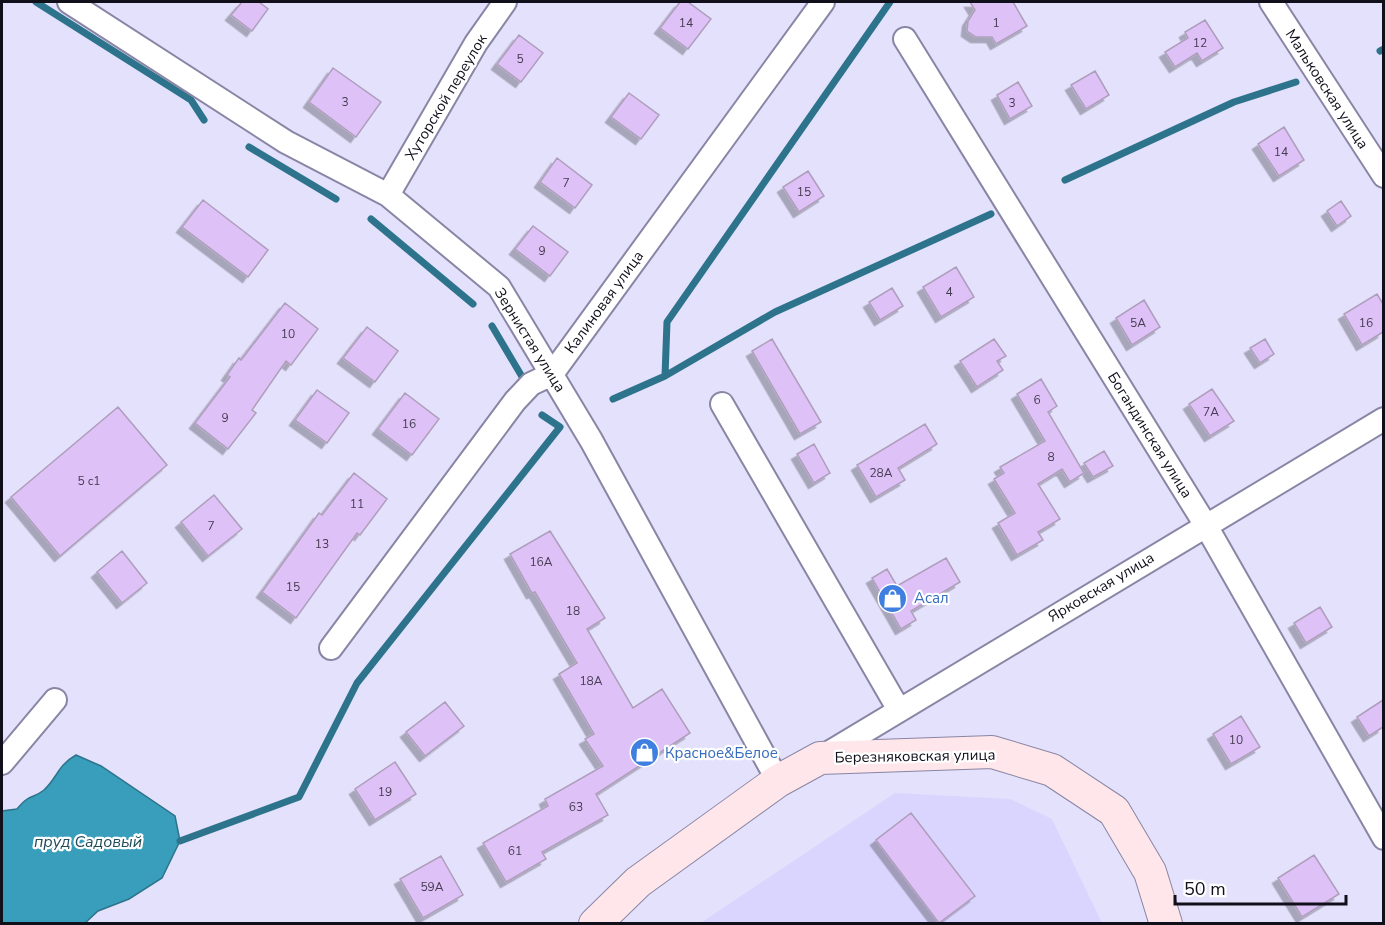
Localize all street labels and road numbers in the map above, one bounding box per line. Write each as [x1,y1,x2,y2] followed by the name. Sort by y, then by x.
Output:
[1281,25,1373,153] street label: Мальковская улица
[400,30,492,164] street label: Хуторской переулок
[560,247,648,357] street label: Калиновая улица
[490,284,570,396] street label: Зернистая улица
[1103,368,1197,502] street label: Богандинская улица
[1044,547,1158,627] street label: Ярковская улица
[834,745,996,767] street label: Березняковская улица

